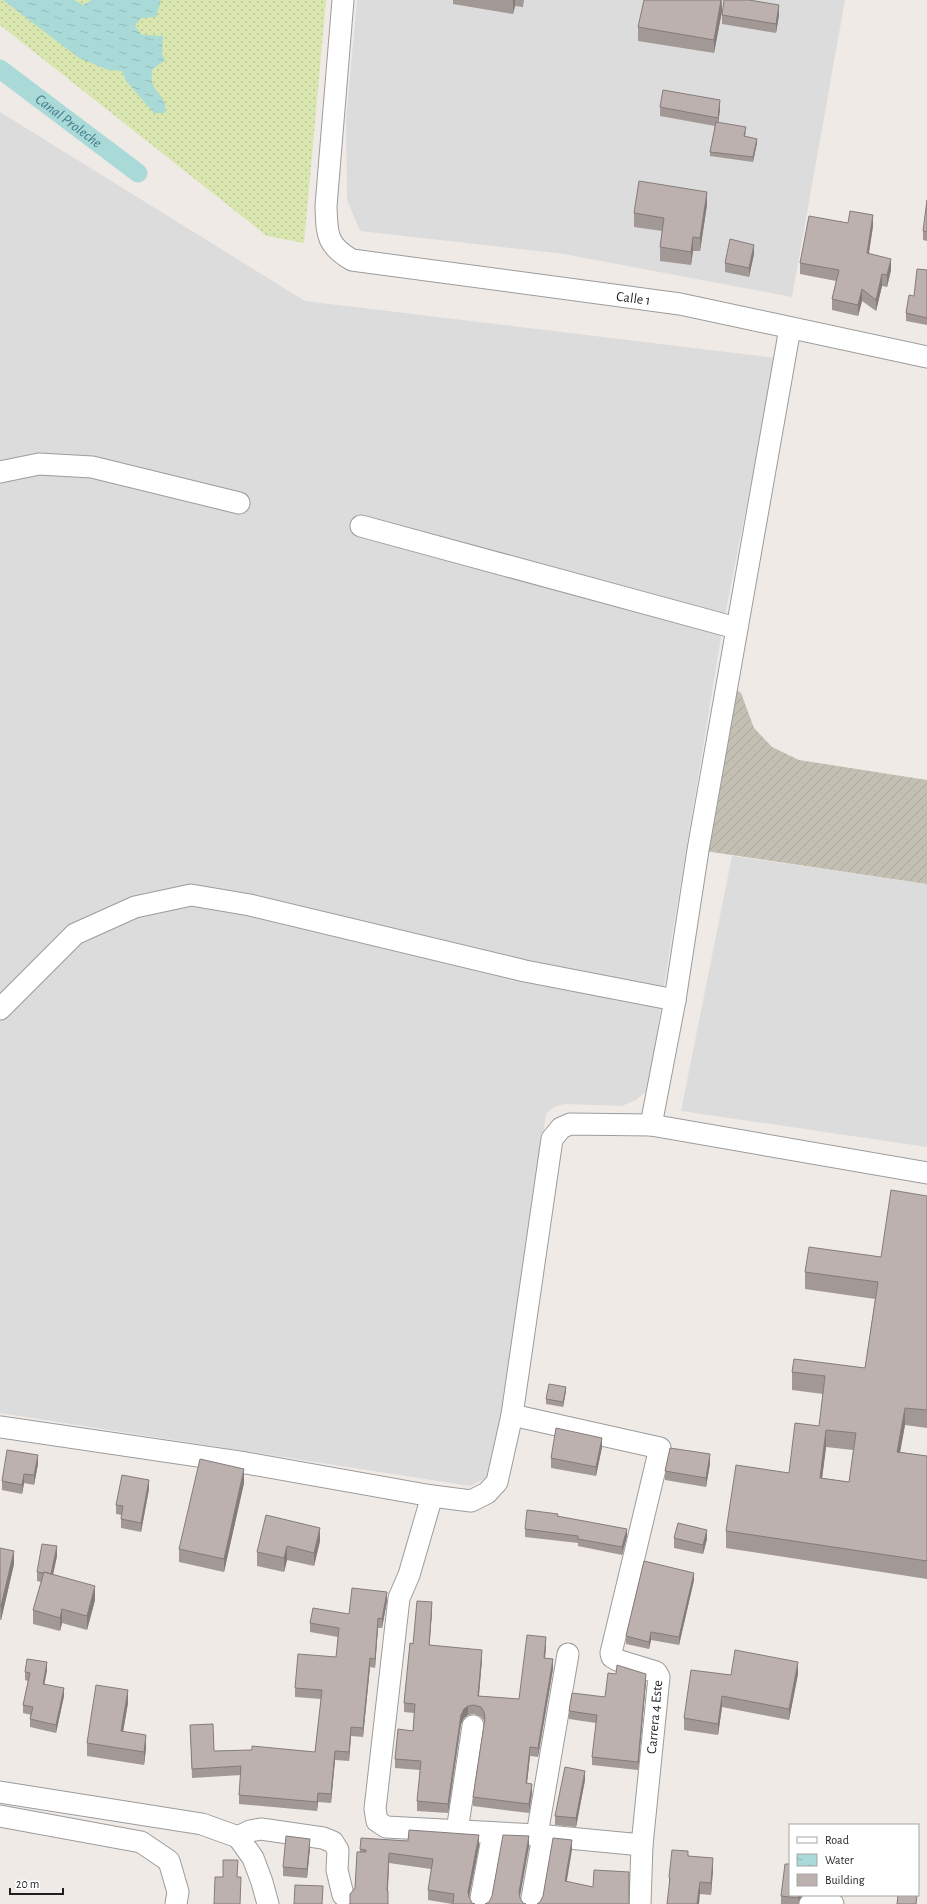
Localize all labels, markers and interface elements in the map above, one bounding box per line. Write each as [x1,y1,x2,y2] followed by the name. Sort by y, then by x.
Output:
[32,91,105,151] water label: Canal Proleche
[615,290,651,308] street label: Calle 1
[645,1680,665,1755] street label: Carrera 4 Este
[789,1824,919,1896] legend
[825,1834,849,1846] text: Road
[825,1854,854,1866] text: Water
[10,1870,63,1896] scale bar
[825,1874,865,1886] text: Building
[16,1878,39,1890] text: 20 m

